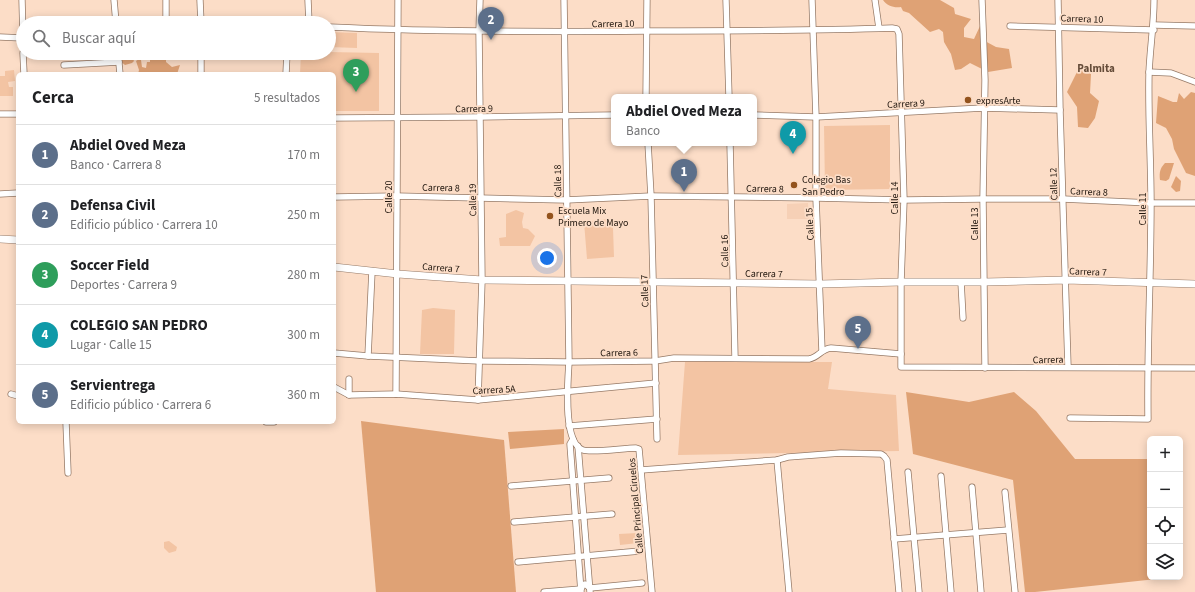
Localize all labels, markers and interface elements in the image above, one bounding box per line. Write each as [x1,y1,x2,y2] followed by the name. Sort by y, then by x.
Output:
[478,7,504,40] pin: 2
[1060,11,1104,27] street label: Carrera 10
[16,16,336,60] search box
[592,17,635,31] street label: Carrera 10
[30,27,52,49] icon: search
[62,28,135,49] text: Buscar aquí
[343,59,369,92] pin: 3
[1077,61,1115,76] district label: Palmita
[32,86,74,110] text: Cerca
[254,89,320,107] text: 5 resultados
[611,94,757,146] popup
[976,94,1021,108] place label: expresArte
[963,95,973,105] marker: expresArte
[887,96,925,112] street label: Carrera 9
[626,101,742,122] text: Abdiel Oved Meza
[455,102,493,116] street label: Carrera 9
[780,121,806,154] pin: 4
[626,122,660,140] text: Banco
[70,135,186,156] text: Abdiel Oved Meza
[42,146,48,164] text: 1
[287,146,320,164] text: 170 m
[70,156,162,174] text: Banco · Carrera 8
[671,159,697,192] pin: 1
[551,164,565,197] street label: Calle 18
[1046,167,1062,201] street label: Calle 12
[802,173,851,199] place label: Colegio Bas San Pedro
[789,180,799,190] marker: Colegio Bas San Pedro
[382,181,396,213] street label: Calle 20
[422,181,460,195] street label: Carrera 8
[746,182,784,196] street label: Carrera 8
[888,182,902,214] street label: Calle 14
[466,183,480,216] street label: Calle 19
[1070,184,1108,200] street label: Carrera 8
[1136,193,1150,225] street label: Calle 11
[70,195,155,216] text: Defensa Civil
[558,204,629,230] place label: Escuela Mix Primero de Mayo
[42,206,48,224] text: 2
[287,206,320,224] text: 250 m
[802,207,818,241] street label: Calle 15
[968,208,982,240] street label: Calle 13
[545,211,555,221] marker: Escuela Mix Primero de Mayo
[70,216,218,234] text: Edificio público · Carrera 10
[718,234,732,267] street label: Calle 16
[537,248,557,268] your location
[70,255,149,276] text: Soccer Field
[422,260,460,276] street label: Carrera 7
[1069,264,1107,280] street label: Carrera 7
[42,266,48,284] text: 3
[287,266,320,284] text: 280 m
[745,267,783,281] street label: Carrera 7
[637,274,653,308] street label: Calle 17
[70,276,177,294] text: Deportes · Carrera 9
[70,315,208,336] text: COLEGIO SAN PEDRO
[845,316,871,349] pin: 5
[42,326,48,344] text: 4
[287,326,320,344] text: 300 m
[70,336,152,354] text: Lugar · Calle 15
[600,346,638,360] street label: Carrera 6
[1032,353,1064,367] street label: Carrera
[70,375,155,396] text: Servientrega
[472,382,517,398] street label: Carrera 5A
[42,386,48,404] text: 5
[287,386,320,404] text: 360 m
[70,396,211,414] text: Edificio público · Carrera 6
[1147,436,1183,580] map controls
[1147,436,1183,472] button: +
[625,457,647,554] street label: Calle Principal Ciruelos
[1147,472,1183,508] button: −
[1147,508,1183,544] button: locate
[1147,544,1183,580] button: layers

